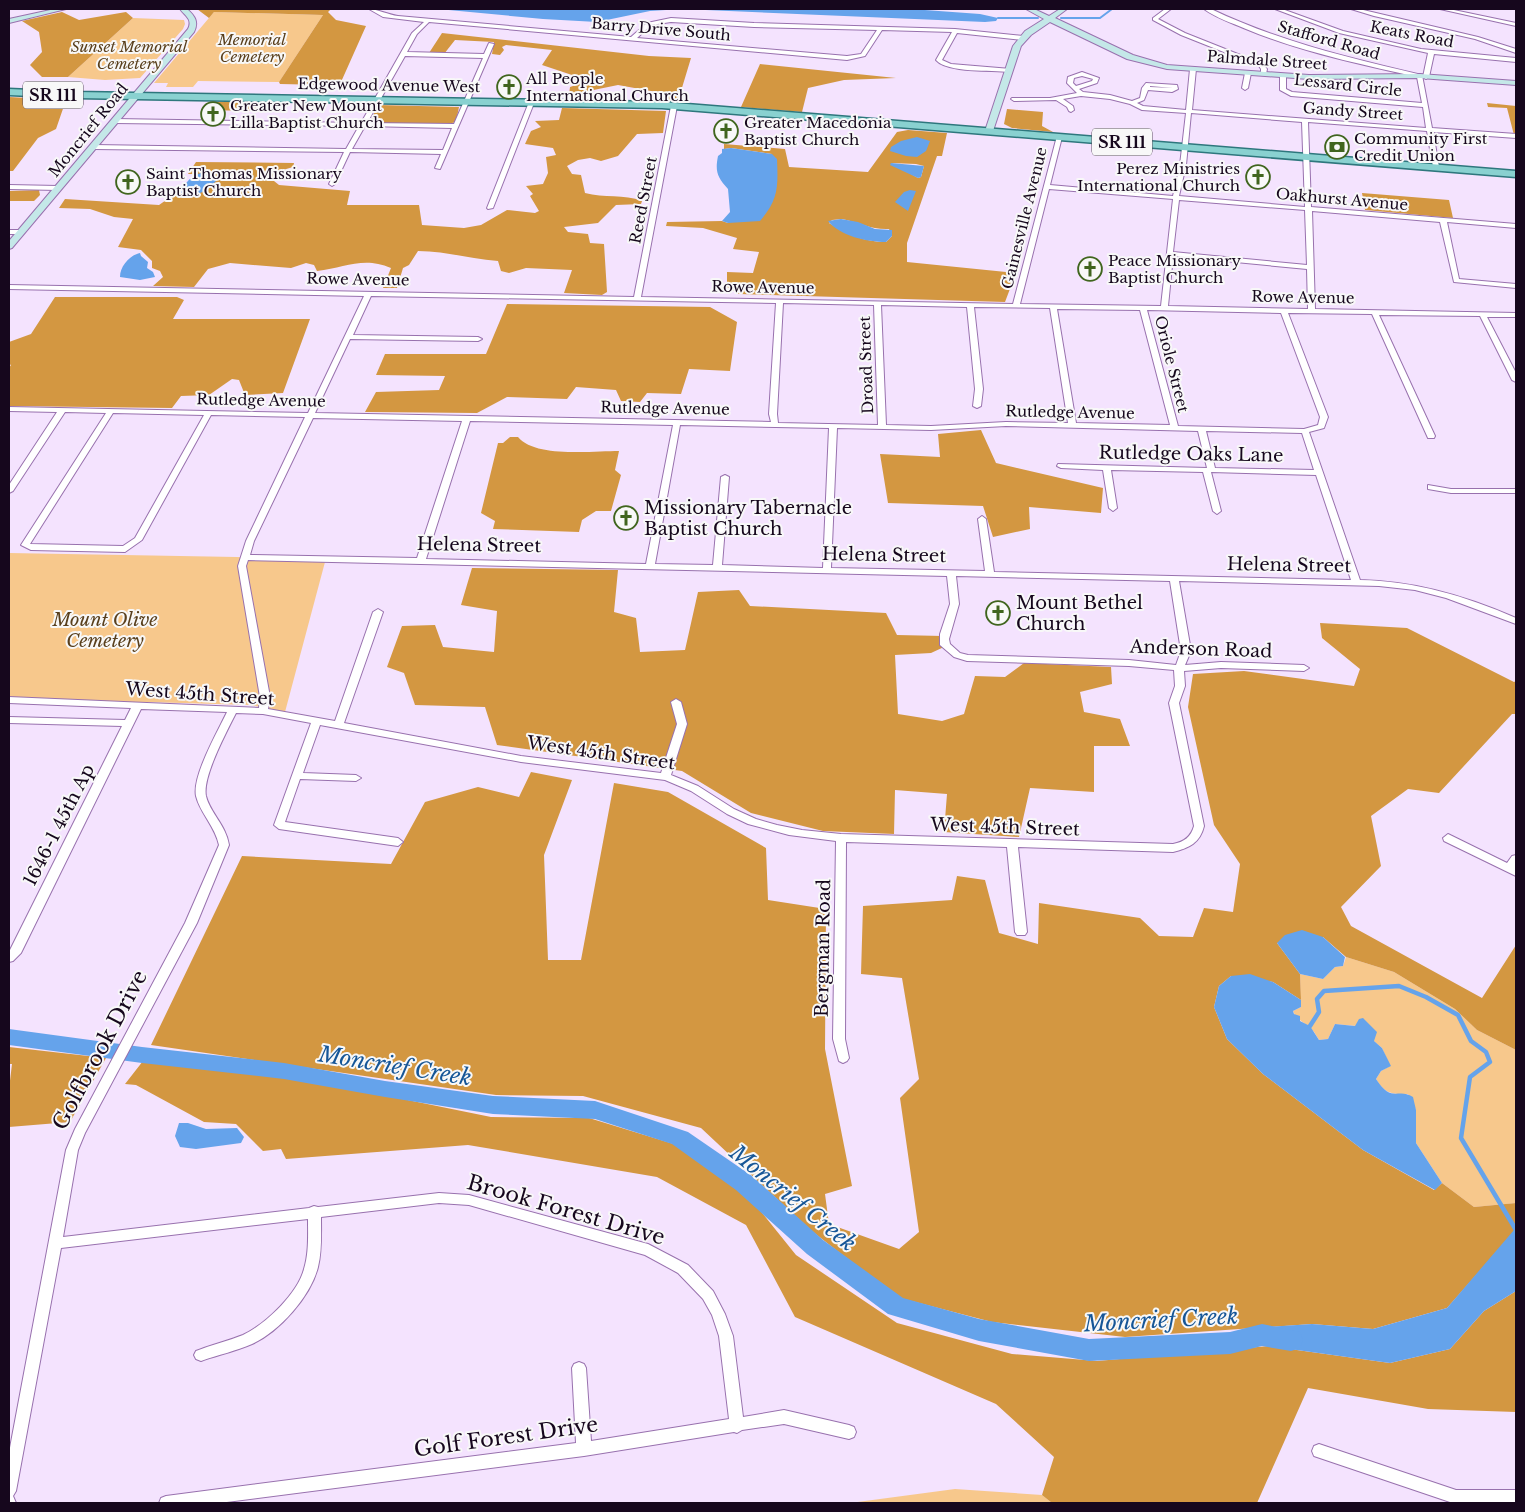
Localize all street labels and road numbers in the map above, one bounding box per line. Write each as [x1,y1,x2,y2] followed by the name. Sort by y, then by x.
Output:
[590,13,732,45] street label: Barry Drive South
[1276,16,1382,64] street label: Stafford Road
[1368,17,1456,51] street label: Keats Road
[1206,46,1328,74] street label: Palmdale Street
[1293,70,1403,100] street label: Lessard Circle
[298,74,481,96] street label: Edgewood Avenue West
[44,79,132,181] street label: Moncrief Road
[23,82,83,108] road number: SR 111
[1302,98,1404,124] street label: Gandy Street
[1092,128,1152,156] road number: SR 111
[997,145,1051,291] street label: Gainesville Avenue
[625,154,661,245] street label: Reed Street
[1275,184,1409,214] street label: Oakhurst Avenue
[306,269,410,289] street label: Rowe Avenue
[711,277,815,297] street label: Rowe Avenue
[1251,287,1355,307] street label: Rowe Avenue
[1151,314,1193,415] street label: Oriole Street
[855,315,877,414] street label: Droad Street
[196,389,326,411] street label: Rutledge Avenue
[600,397,730,419] street label: Rutledge Avenue
[1005,401,1135,423] street label: Rutledge Avenue
[1099,441,1283,467] street label: Rutledge Oaks Lane
[417,533,541,557] street label: Helena Street
[822,543,946,567] street label: Helena Street
[1227,553,1351,577] street label: Helena Street
[1128,635,1273,662] street label: Anderson Road
[124,678,276,710] street label: West 45th Street
[524,732,677,774] street label: West 45th Street
[19,760,99,890] street label: 1646-1 45th Ap
[929,813,1080,841] street label: West 45th Street
[811,879,835,1017] street label: Bergman Road
[47,966,153,1134] street label: Golfbrook Drive
[464,1169,668,1251] street label: Brook Forest Drive
[412,1411,600,1463] street label: Golf Forest Drive

